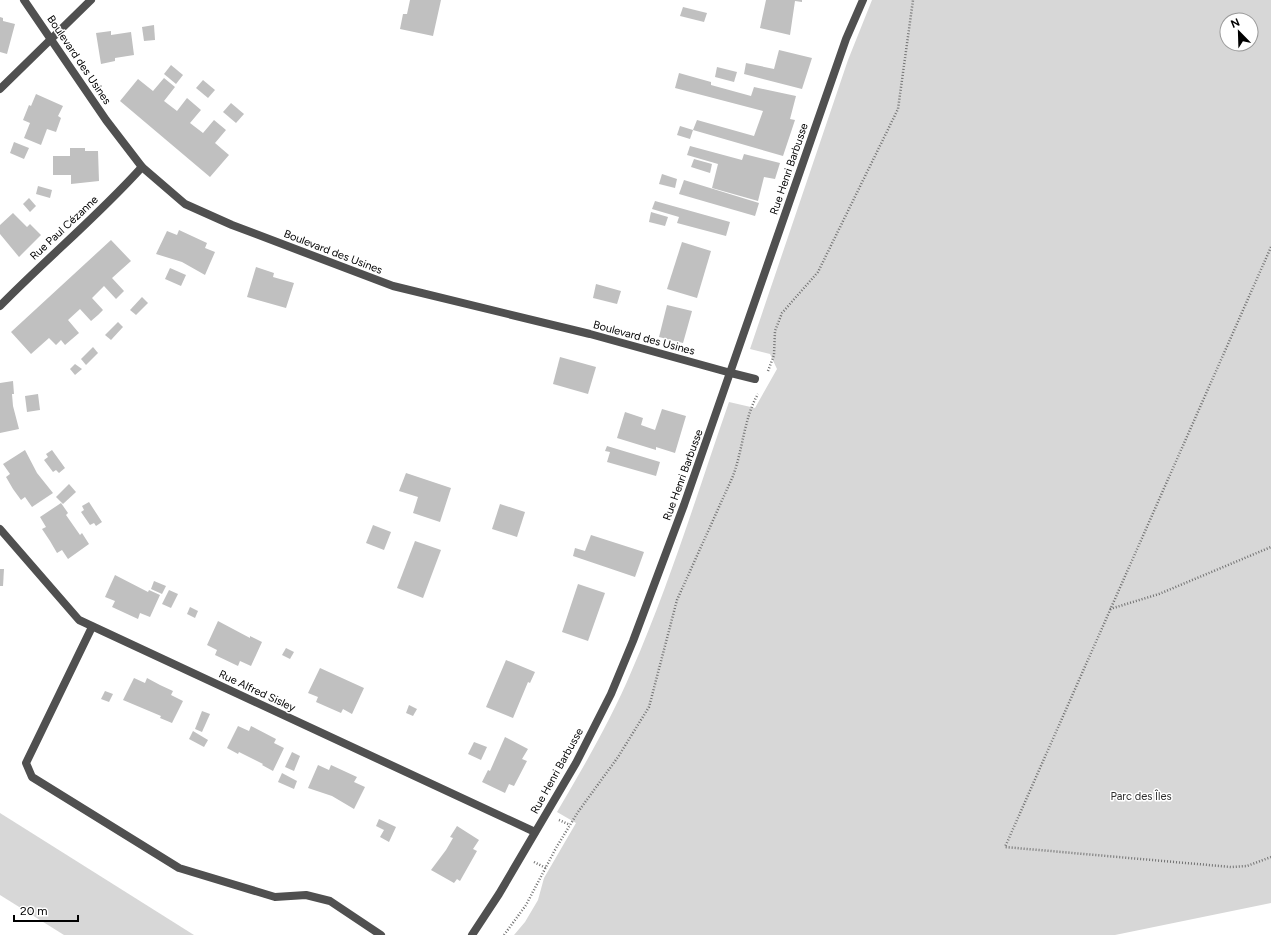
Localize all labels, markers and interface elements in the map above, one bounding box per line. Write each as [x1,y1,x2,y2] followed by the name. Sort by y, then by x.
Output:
[1219,12,1259,52] north arrow
[44,13,114,107] street label: Boulevard des Usines
[1229,16,1242,31] text: N
[767,121,811,217] street label: Rue Henri Barbusse
[27,193,101,263] street label: Rue Paul Cézanne
[282,227,384,277] street label: Boulevard des Usines
[592,318,696,358] street label: Boulevard des Usines
[660,428,706,522] street label: Rue Henri Barbusse
[217,668,298,715] street label: Rue Alfred Sisley
[528,726,586,816] street label: Rue Henri Barbusse
[1110,789,1172,803] park label: Parc des Îles
[14,897,78,923] scale bar
[20,904,48,918] text: 20 m

